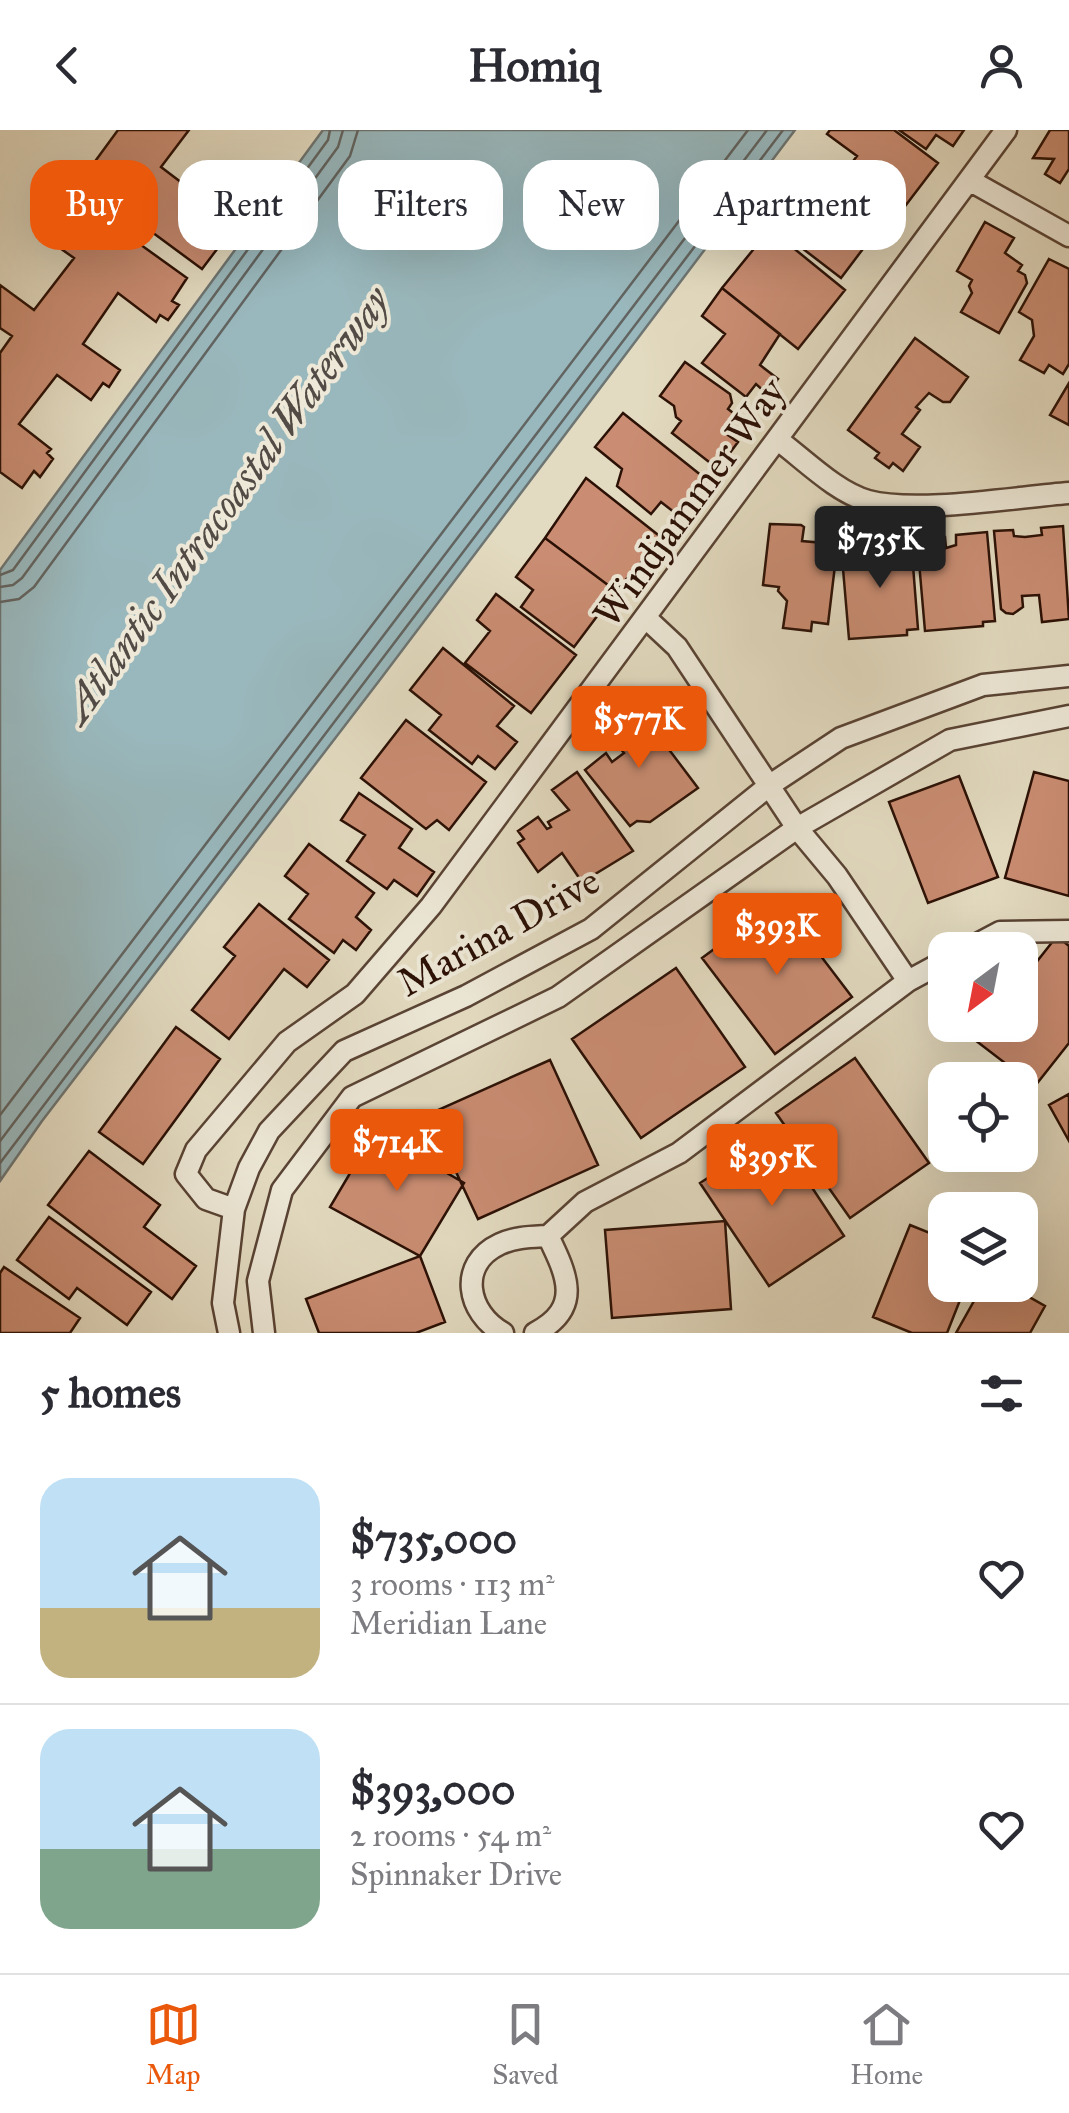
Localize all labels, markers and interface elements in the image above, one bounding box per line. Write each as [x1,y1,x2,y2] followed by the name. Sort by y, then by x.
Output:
[40,38,95,93] icon: back
[468,38,601,93] text: Homiq
[974,38,1029,93] icon: person
[30,160,158,250] chip: Buy
[178,160,318,250] chip: Rent
[338,160,503,250] chip: Filters
[523,160,659,250] chip: New
[679,160,906,250] chip: Apartment
[48,275,402,736] water label: Atlantic Intracoastal Waterway
[583,367,797,636] street label: Windjammer Way
[810,506,950,591] pin: $735K
[837,519,923,558] text: $735K
[569,686,709,771] pin: $577K
[594,699,684,738] text: $577K
[389,856,608,1007] street label: Marina Drive
[707,893,847,978] pin: $393K
[735,906,819,945] text: $393K
[928,932,1038,1042] north arrow
[928,932,1038,1302] map controls
[928,1062,1038,1172] button: locate
[327,1109,467,1194] pin: $714K
[352,1122,442,1161] text: $714K
[702,1124,842,1209] pin: $395K
[729,1137,815,1176] text: $395K
[928,1192,1038,1302] button: layers
[974,1366,1029,1421] icon: filters
[40,1367,181,1419] text: 5 homes
[350,1513,517,1565] text: $735,000
[120,1518,240,1638] icon: home
[974,1551,1029,1606] icon: heart
[350,1565,555,1604] text: 3 rooms · 113 m²
[350,1604,547,1643] text: Meridian Lane
[350,1764,516,1816] text: $393,000
[120,1769,240,1889] icon: home
[974,1802,1029,1857] icon: heart
[350,1816,551,1855] text: 2 rooms · 54 m²
[350,1855,562,1894] text: Spinnaker Drive
[146,1997,201,2092] tab: Map
[492,1997,559,2092] tab: Saved
[850,1997,923,2092] tab: Home

